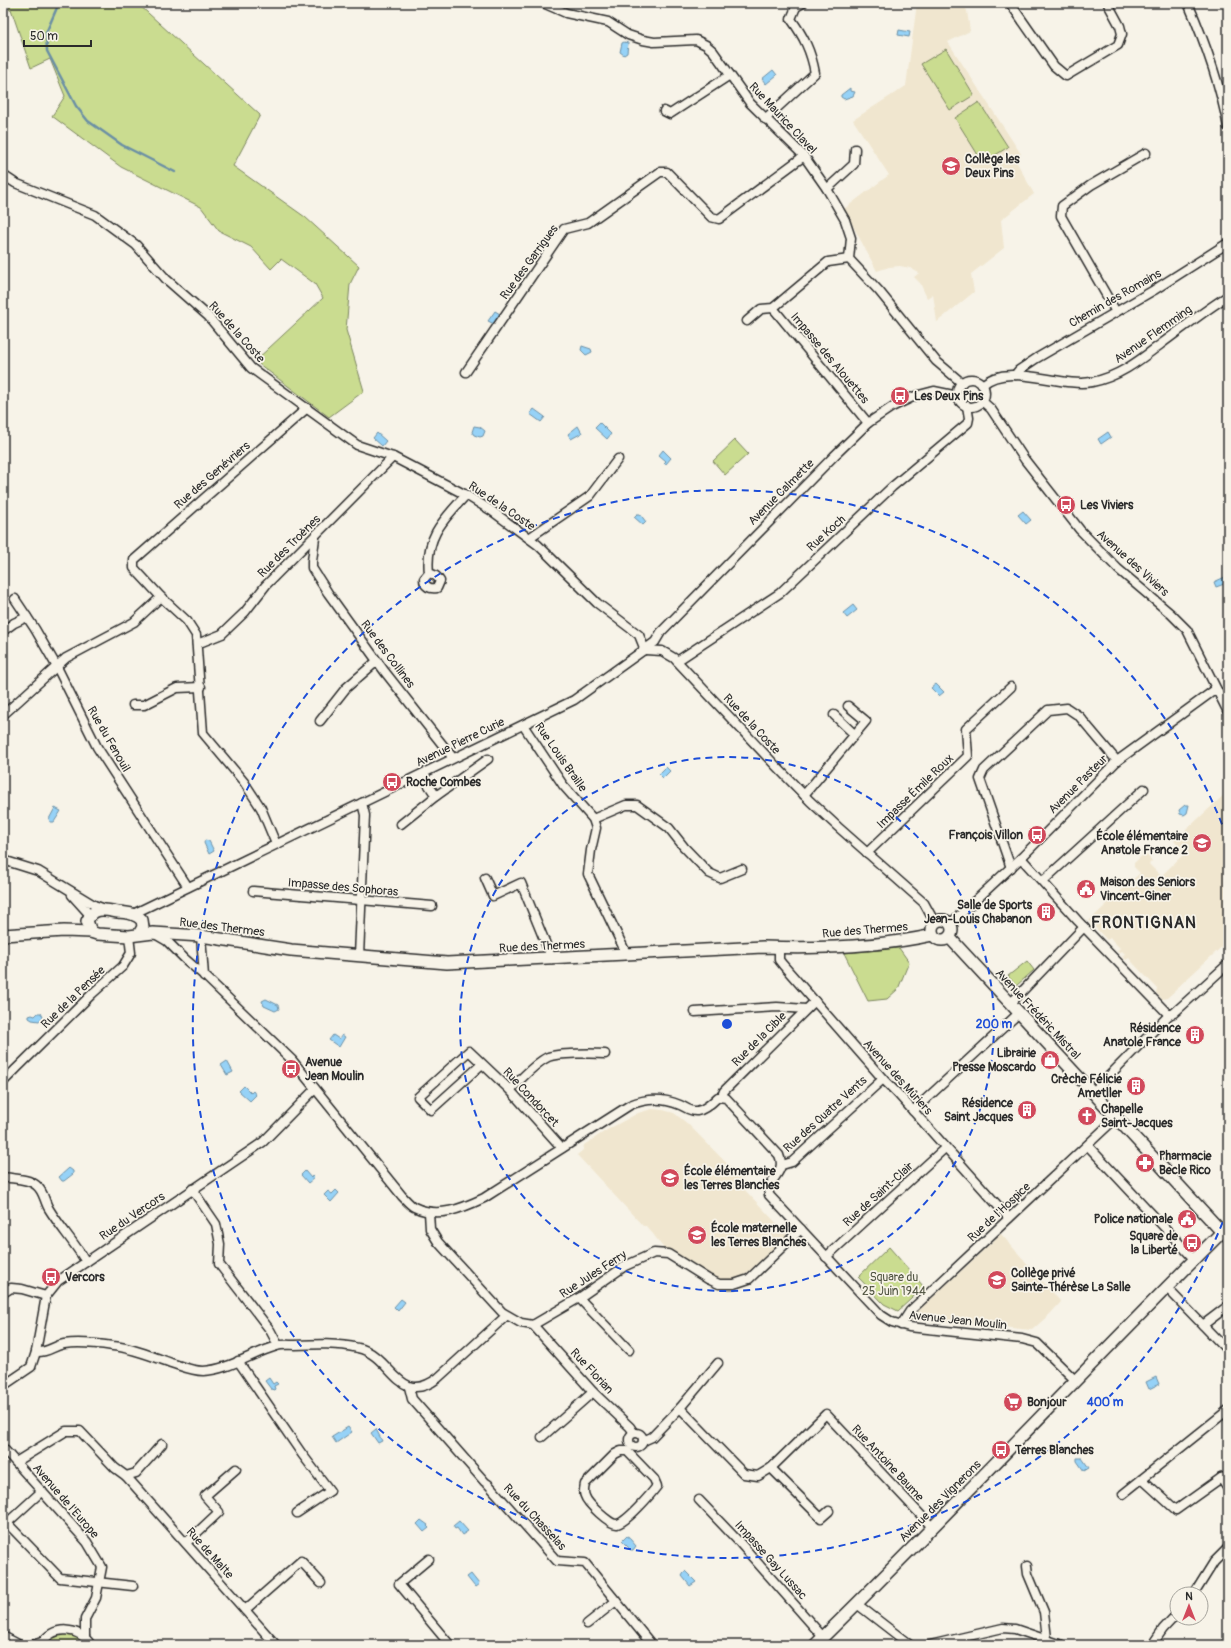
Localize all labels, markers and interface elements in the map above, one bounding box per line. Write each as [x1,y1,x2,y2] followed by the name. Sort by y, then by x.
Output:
[24,22,91,48] scale bar
[30,29,58,44] text: 50 m
[746,79,820,157] street label: Rue Maurice Clavel
[965,152,1020,181] place label: Collège les Deux Pins
[940,155,962,177] school or university icon: Collège les Deux Pins
[497,221,562,303] street label: Rue des Garrigues
[1066,266,1165,331] street label: Chemin des Romains
[205,299,268,366] street label: Rue de la Coste
[1111,302,1195,367] street label: Avenue Flemming
[787,310,873,407] street label: Impasse des Alouettes
[889,385,911,407] bus stop icon: Les Deux Pins
[914,389,984,404] place label: Les Deux Pins
[171,438,254,512] street label: Rue des Genévriers
[745,456,818,529] street label: Avenue Calmette
[466,479,538,534] street label: Rue de la Coste
[1055,494,1077,516] bus stop icon: Les Viviers
[1080,498,1134,513] place label: Les Viviers
[255,511,324,581] street label: Rue des Troènes
[804,512,849,555] street label: Rue Koch
[1093,527,1172,600] street label: Avenue des Viviers
[357,617,418,692] street label: Rue des Collines
[720,691,783,758] street label: Rue de la Coste
[84,704,133,775] street label: Rue du Fenouil
[413,714,507,770] street label: Avenue Pierre Curie
[531,720,590,795] street label: Rue Louis Braille
[873,750,957,832] street label: Impasse Émile Roux
[1046,751,1112,817] street label: Avenue Pasteur
[381,771,403,793] bus stop icon: Roche Combes
[406,775,482,790] place label: Roche Combes
[1026,824,1048,846] bus stop icon: François Villon
[949,828,1023,843] place label: François Villon
[1096,828,1189,858] place label: École élémentaire Anatole France 2
[1191,832,1213,854] school or university icon: École élémentaire Anatole France 2
[287,875,399,900] street label: Impasse des Sophoras
[1100,875,1196,904] place label: Maison des Seniors Vincent-Giner
[1075,878,1097,900] public building icon: Maison des Seniors Vincent-Giner
[924,898,1033,927] place label: Salle de Sports Jean-Louis Chabanon
[1035,901,1057,923] building icon: Salle de Sports Jean-Louis Chabanon
[1091,913,1197,933] district label: FRONTIGNAN
[178,915,266,940] street label: Rue des Thermes
[822,919,909,942] street label: Rue des Thermes
[499,937,586,956] street label: Rue des Thermes
[38,963,109,1032] street label: Rue de la Pensée
[992,966,1084,1063] street label: Avenue Frédéric Mistral
[729,1009,790,1070] street label: Rue de la Cible
[720,1017,734,1031] centre of rings
[976,1017,1013,1032] text: 200 m
[1103,1021,1182,1050] place label: Résidence Anatole France
[1184,1024,1206,1046] building icon: Résidence Anatole France
[860,1037,936,1119] street label: Avenue des Mûriers
[952,1046,1037,1075] place label: Librairie Presse Moscardo
[1039,1049,1061,1071] shop icon: Librairie Presse Moscardo
[305,1055,364,1084] place label: Avenue Jean Moulin
[280,1058,302,1080] bus stop icon: Avenue Jean Moulin
[499,1065,562,1130] street label: Rue Condorcet
[1051,1072,1123,1101] place label: Crèche Félicie Ametller
[781,1073,871,1156] street label: Rue des Quatre Vents
[1125,1075,1147,1097] building icon: Crèche Félicie Ametller
[944,1096,1014,1125] place label: Résidence Saint Jacques
[1016,1099,1038,1121] building icon: Résidence Saint Jacques
[1101,1102,1173,1131] place label: Chapelle Saint-Jacques
[1076,1105,1098,1127] church icon: Chapelle Saint-Jacques
[1159,1149,1213,1178] place label: Pharmacie Becle Rico
[1134,1152,1156,1174] pharmacy icon: Pharmacie Becle Rico
[840,1158,917,1230] street label: Rue de Saint-Clair
[684,1163,780,1193] place label: École élémentaire les Terres Blanches
[659,1167,681,1189] school or university icon: École élémentaire les Terres Blanches
[965,1179,1034,1245] street label: Rue de l'Hospice
[97,1189,168,1244] street label: Rue du Vercors
[1176,1208,1198,1230] public building icon: Police nationale
[1094,1212,1174,1227] place label: Police nationale
[711,1220,807,1250] place label: École maternelle les Terres Blanches
[686,1224,708,1246] school or university icon: École maternelle les Terres Blanches
[1129,1229,1179,1258] place label: Square de la Liberté
[1181,1232,1203,1254] bus stop icon: Square de la Liberté
[557,1247,629,1302] street label: Rue Jules Ferry
[40,1266,62,1288] bus stop icon: Vercors
[1011,1266,1132,1295] place label: Collège privé Sainte-Thérèse La Salle
[986,1269,1008,1291] school or university icon: Collège privé Sainte-Thérèse La Salle
[65,1270,105,1285] place label: Vercors
[862,1270,926,1299] park label: Square du 25 Juin 1944
[908,1308,1008,1333] street label: Avenue Jean Moulin
[567,1346,617,1397] street label: Rue Florian
[1002,1391,1024,1413] supermarket icon: Bonjour
[1027,1395,1067,1410] place label: Bonjour
[1086,1395,1124,1410] text: 400 m
[848,1422,927,1505] street label: Rue Antoine Baume
[990,1439,1012,1461] bus stop icon: Terres Blanches
[1014,1443,1094,1458] place label: Terres Blanches
[896,1457,985,1545] street label: Avenue des Vignerons
[29,1461,102,1542] street label: Avenue de l'Europe
[500,1481,570,1554] street label: Rue du Chasselas
[731,1518,810,1603] street label: Impasse Gay Lussac
[183,1525,237,1582] street label: Rue de Malte
[1169,1586,1209,1626] north arrow
[1185,1590,1193,1603] text: N

